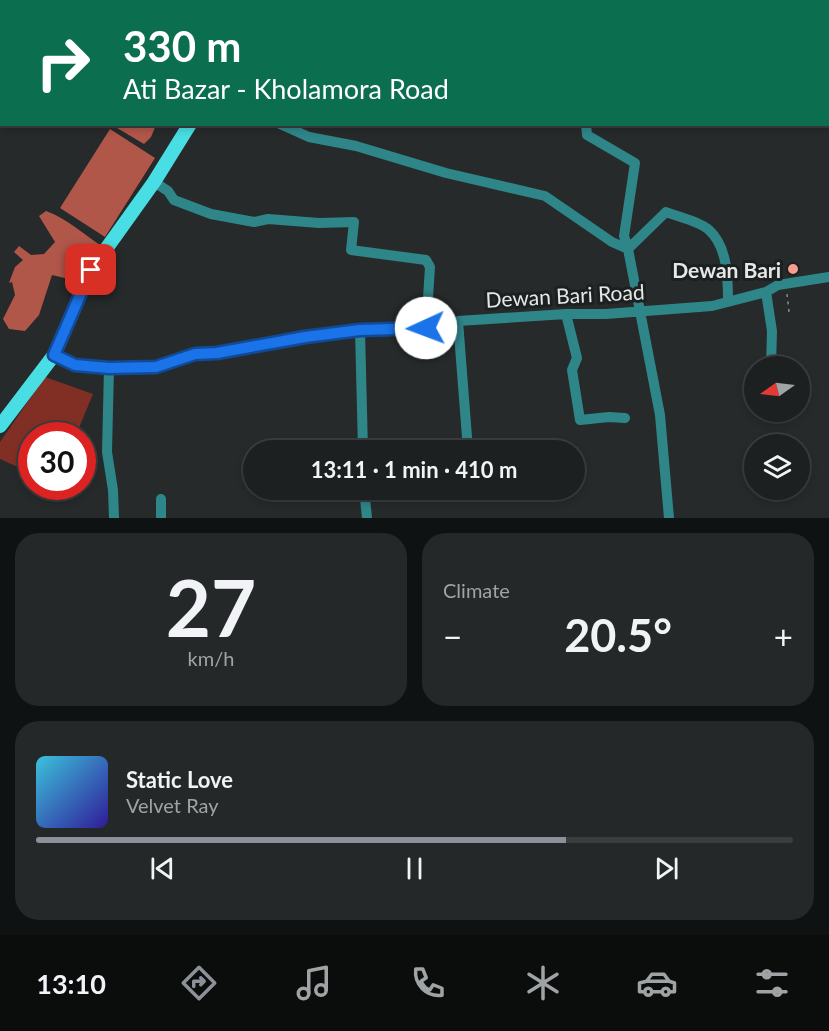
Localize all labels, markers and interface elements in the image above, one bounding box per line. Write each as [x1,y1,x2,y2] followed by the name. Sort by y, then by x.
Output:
[123,21,241,71] text: 330 m
[24,24,102,102] icon: right
[123,72,449,105] text: Ati Bazar - Kholamora Road
[65,244,116,295] pin
[74,253,107,286] icon: arrive
[672,257,781,282] place label: Dewan Bari
[786,262,800,276] marker: Dewan Bari
[485,278,645,312] street label: Dewan Bari Road
[394,296,458,360] position arrow
[744,356,810,422] north arrow
[744,356,810,500] map controls
[18,422,96,500] speed limit sign: 30
[744,434,810,500] button: layers
[311,456,517,483] text: 13:11 · 1 min · 410 m
[166,560,256,654] text: 27
[443,578,510,602] text: Climate
[564,608,672,662] text: 20.5°
[443,616,462,656] text: −
[774,616,793,656] text: +
[188,646,234,670] text: km/h
[126,766,233,793] text: Static Love
[126,793,219,817] text: Velvet Ray
[146,852,179,885] icon: previous
[398,852,431,885] icon: pause
[650,852,683,885] icon: next
[178,962,220,1004] icon: directions
[293,962,335,1004] icon: music
[407,962,449,1004] icon: phone
[522,962,564,1004] icon: climate
[636,962,678,1004] icon: car
[751,962,793,1004] icon: filters
[36,967,106,1000] text: 13:10

